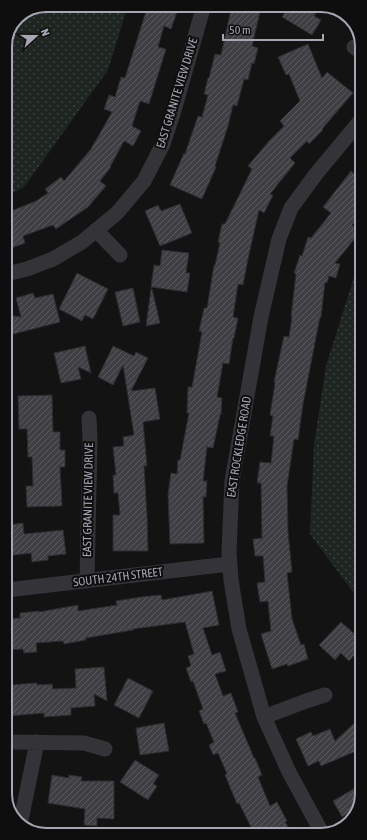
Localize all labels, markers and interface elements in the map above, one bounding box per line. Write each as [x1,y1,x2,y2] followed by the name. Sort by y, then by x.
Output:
[16,16,56,56] north arrow
[223,16,323,42] scale bar
[229,23,251,37] text: 50 m
[39,27,52,38] text: N
[154,36,200,150] street label: EAST GRANITE VIEW DRIVE
[224,395,254,499] street label: EAST ROCKLEDGE ROAD
[80,443,96,557] street label: EAST GRANITE VIEW DRIVE
[72,564,164,589] street label: SOUTH 24TH STREET

